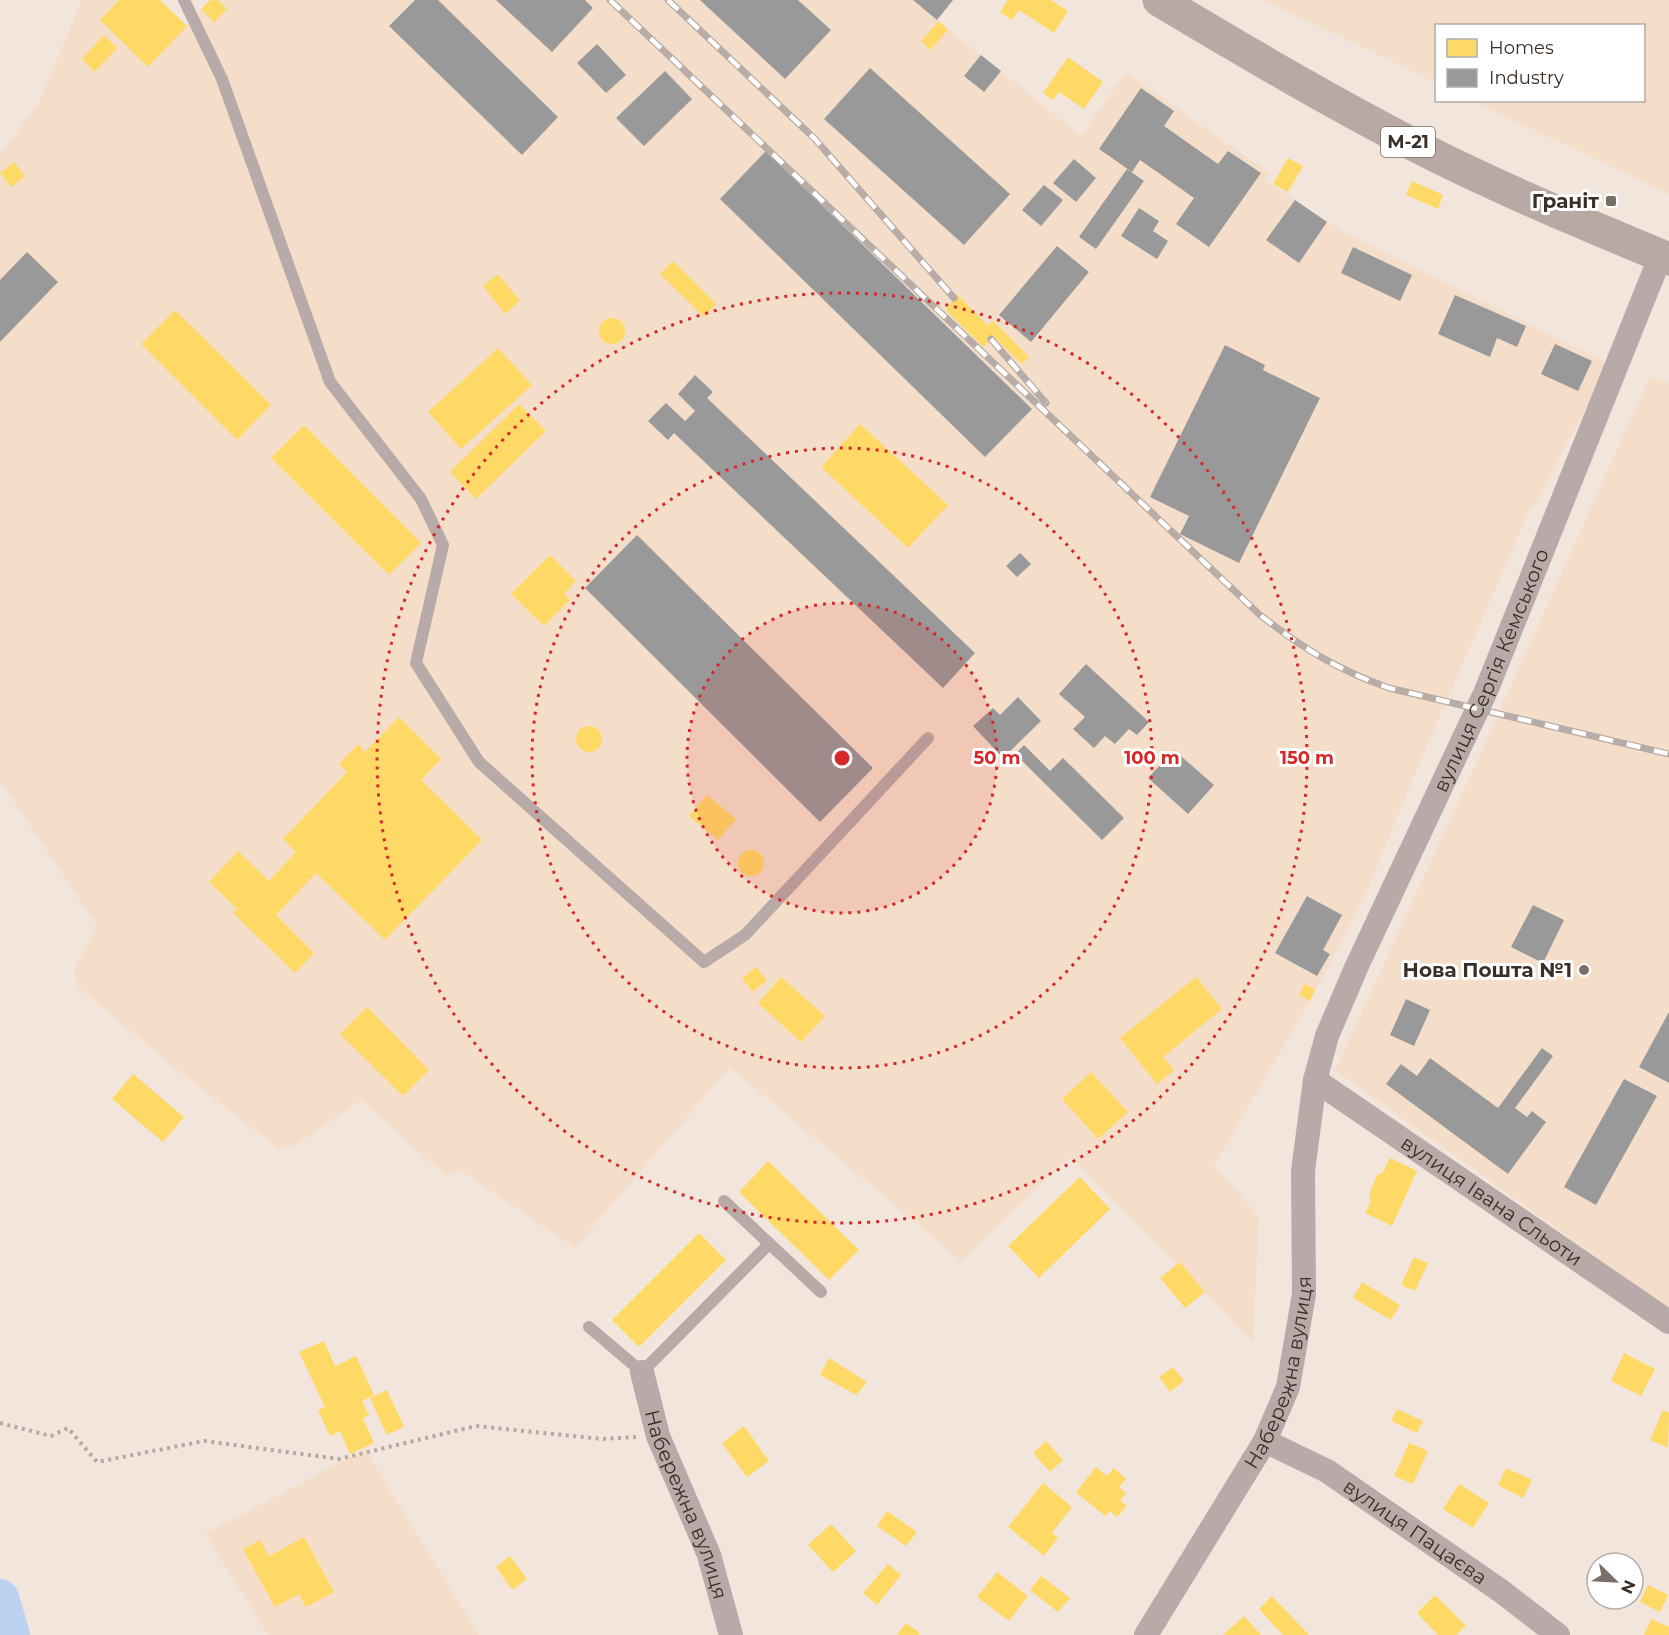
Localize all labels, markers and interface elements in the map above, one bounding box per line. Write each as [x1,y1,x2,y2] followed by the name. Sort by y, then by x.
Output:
[1435,24,1645,102] legend
[1489,37,1554,59] text: Homes
[1489,67,1564,89] text: Industry
[1381,127,1435,157] road number: М-21
[1532,189,1599,213] place label: Граніт
[1604,194,1618,208] marker: Граніт
[1428,545,1554,796] street label: вулиця Сергія Кемського
[974,747,1020,769] text: 50 m
[1124,747,1180,769] text: 100 m
[1280,747,1334,769] text: 150 m
[832,748,852,768] centre of rings
[1403,958,1572,982] place label: Нова Пошта №1
[1577,963,1591,977] marker: Нова Пошта №1
[1397,1130,1587,1271] street label: вулиця Івана Сльоти
[1239,1276,1317,1473] street label: Набережна вулиця
[640,1407,733,1602] street label: Набережна вулиця
[1339,1474,1492,1590] street label: вулиця Пацаєва
[1585,1551,1645,1611] north arrow
[1617,1577,1640,1597] text: N

